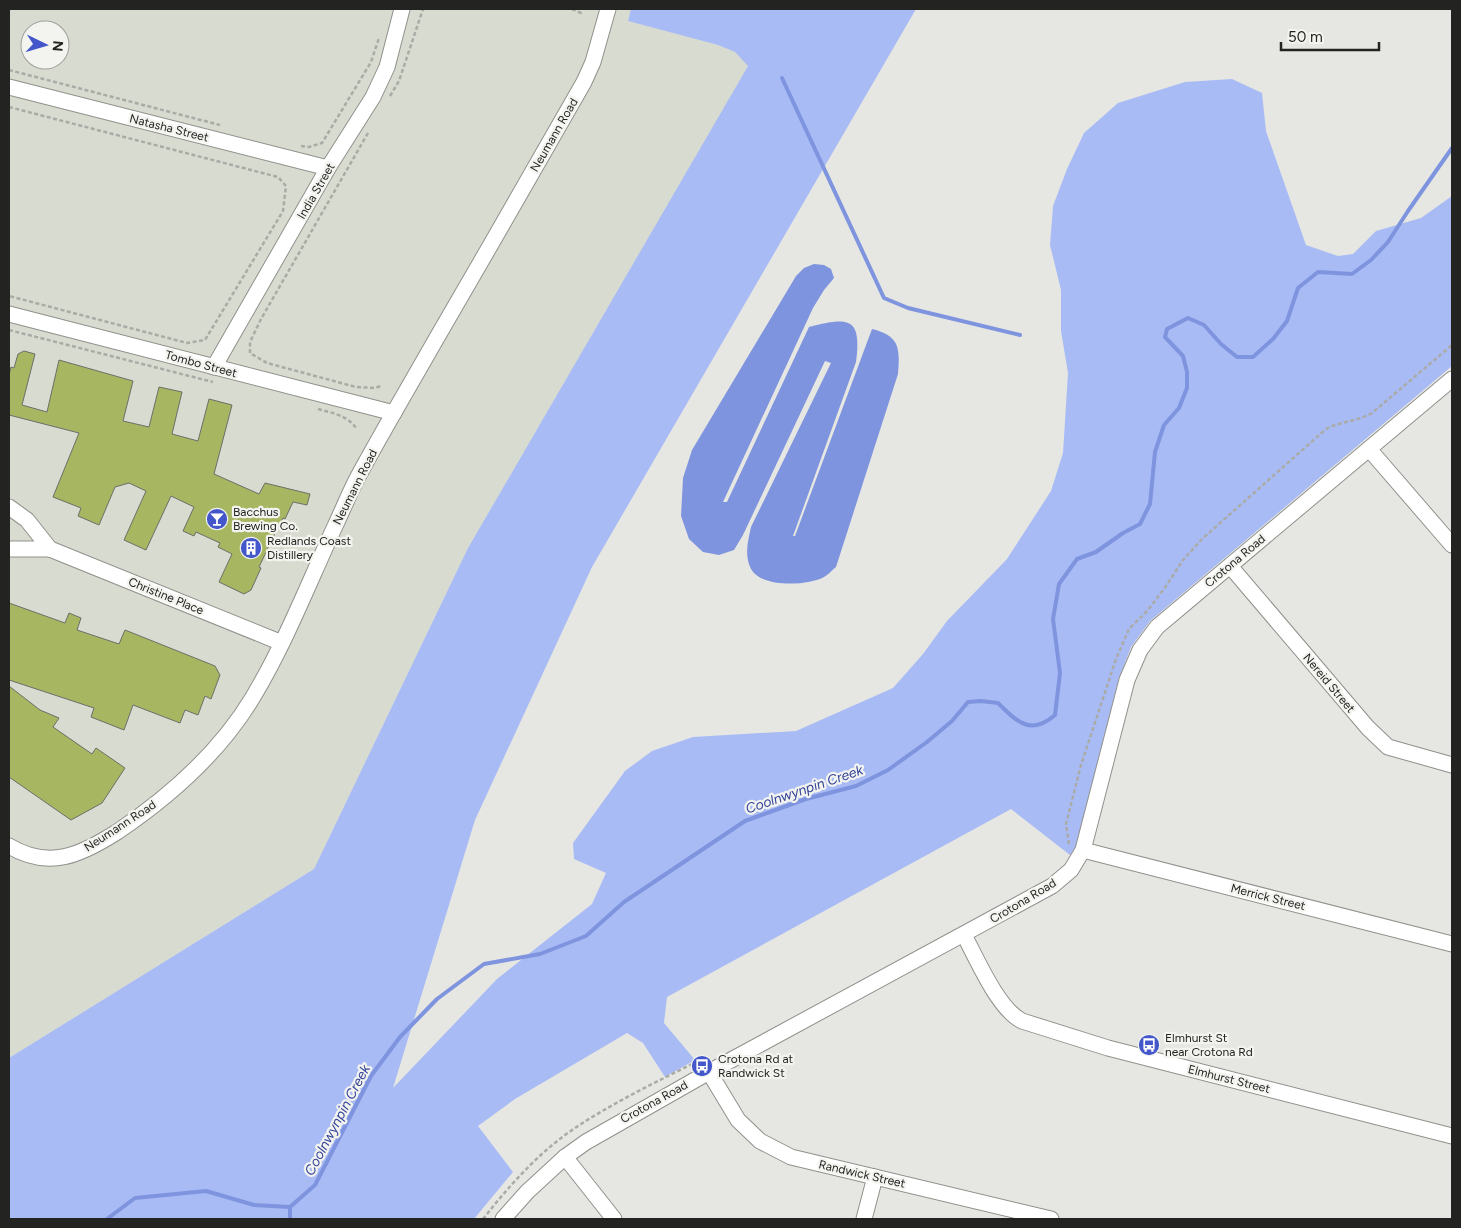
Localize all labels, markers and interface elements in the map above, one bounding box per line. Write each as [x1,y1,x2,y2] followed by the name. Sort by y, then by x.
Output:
[20,20,70,70] north arrow
[1281,20,1378,52] scale bar
[1288,28,1323,46] text: 50 m
[49,40,66,52] text: N
[527,96,581,174] street label: Neumann Road
[128,111,210,145] street label: Natasha Street
[294,160,338,222] street label: India Street
[164,348,239,380] street label: Tombo Street
[330,447,380,527] street label: Neumann Road
[233,505,298,533] place label: Bacchus Brewing Co.
[205,507,229,531] bar icon: Bacchus Brewing Co.
[1202,532,1268,590] street label: Crotona Road
[267,534,351,562] place label: Redlands Coast Distillery
[239,536,263,560] building icon: Redlands Coast Distillery
[126,575,206,618] street label: Christine Place
[1300,651,1358,716] street label: Nereid Street
[743,761,866,818] water label: Coolnwynpin Creek
[81,798,159,854] street label: Neumann Road
[987,876,1059,926] street label: Crotona Road
[1229,881,1307,913] street label: Merrick Street
[1165,1031,1253,1059] place label: Elmhurst St near Crotona Rd
[1137,1033,1161,1057] bus stop icon: Elmhurst St near Crotona Rd
[718,1052,794,1080] place label: Crotona Rd at Randwick St
[690,1054,714,1078] bus stop icon: Crotona Rd at Randwick St
[301,1061,374,1179] water label: Coolnwynpin Creek
[1187,1062,1272,1096] street label: Elmhurst Street
[618,1078,690,1126] street label: Crotona Road
[817,1157,907,1191] street label: Randwick Street

